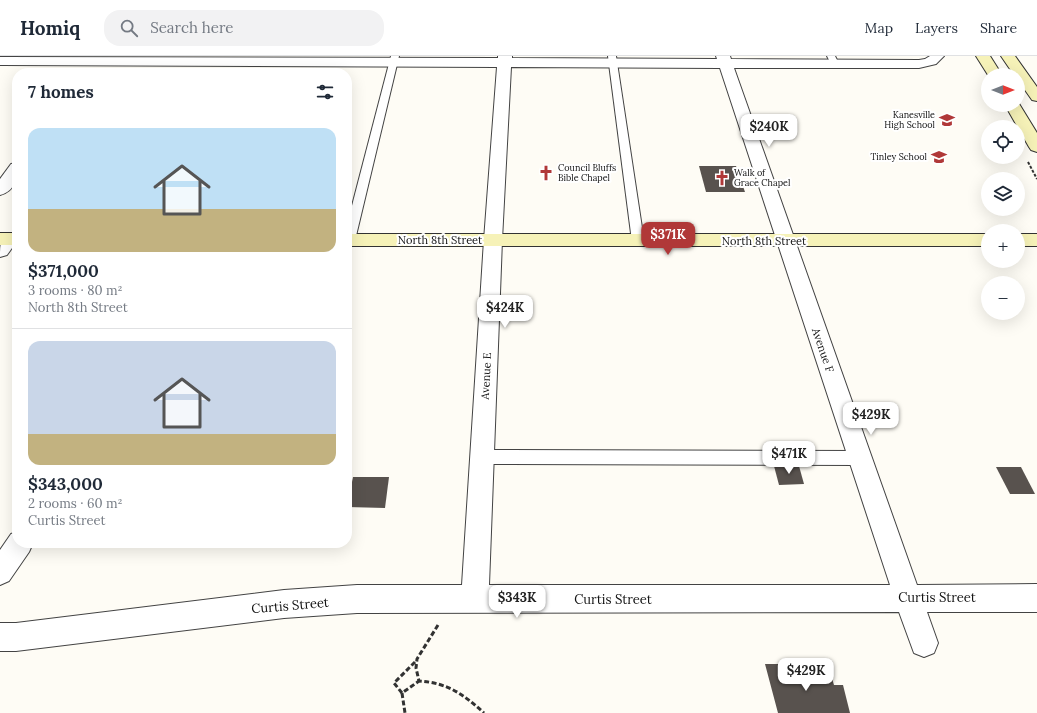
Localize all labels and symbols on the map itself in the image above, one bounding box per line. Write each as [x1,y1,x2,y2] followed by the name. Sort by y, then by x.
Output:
[981,68,1025,112] north arrow
[884,109,936,130] place label: Kanesville High School
[938,111,956,129] school or university icon: Kanesville High School
[741,114,797,148] pin: $240K
[930,148,948,166] school or university icon: Tinley School
[871,151,928,162] place label: Tinley School
[558,162,616,183] place label: Council Bluffs Bible Chapel
[537,164,555,182] church icon: Council Bluffs Bible Chapel
[734,167,791,188] place label: Walk of Grace Chapel
[713,169,731,187] church icon: Walk of Grace Chapel
[640,222,696,256] pin: $371K
[398,233,483,247] street label: North 8th Street
[722,234,807,248] street label: North 8th Street
[477,295,533,329] pin: $424K
[809,325,837,374] street label: Avenue F
[478,352,494,401] street label: Avenue E
[843,402,899,436] pin: $429K
[761,441,817,475] pin: $471K
[489,585,545,619] pin: $343K
[898,589,976,606] street label: Curtis Street
[574,591,652,608] street label: Curtis Street
[251,594,329,617] street label: Curtis Street
[778,658,834,692] pin: $429K

